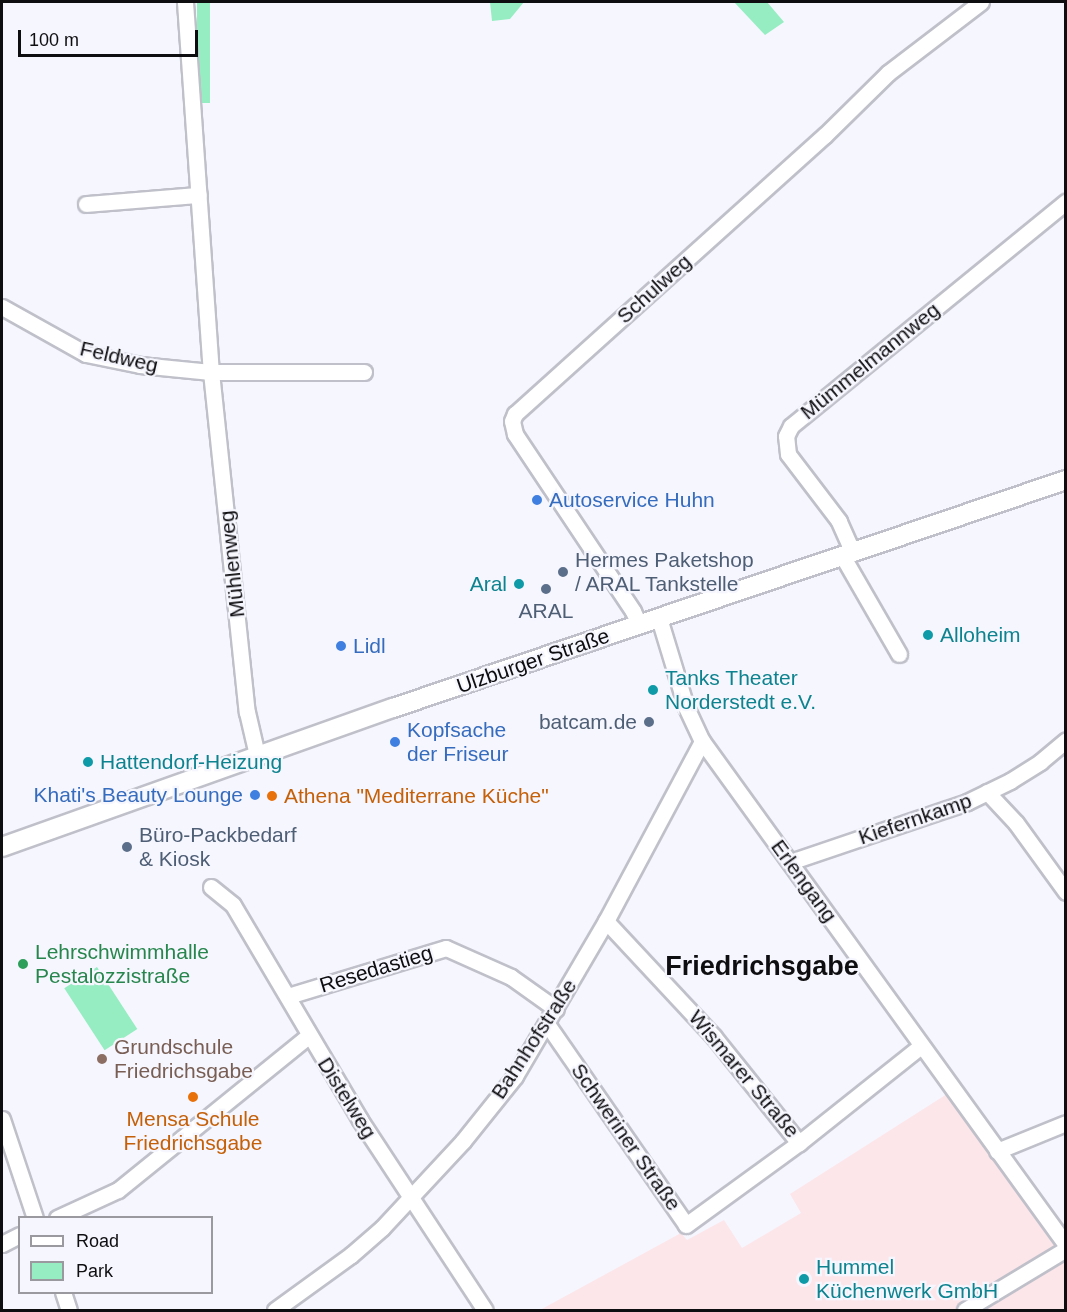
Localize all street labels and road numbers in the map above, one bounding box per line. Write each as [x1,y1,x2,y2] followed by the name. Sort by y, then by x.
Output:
[612,249,696,329] street label: Schulweg
[795,297,945,425] street label: Mümmelmannweg
[77,336,161,378] street label: Feldweg
[214,509,250,619] street label: Mühlenweg
[453,623,613,699] street label: Ulzburger Straße
[855,788,975,850] street label: Kiefernkamp
[766,835,842,927] street label: Erlengang
[316,940,436,998] street label: Resedastieg
[486,974,582,1104] street label: Bahnhofstraße
[683,1005,805,1143] street label: Wismarer Straße
[312,1053,382,1143] street label: Distelweg
[566,1059,686,1215] street label: Schweriner Straße

